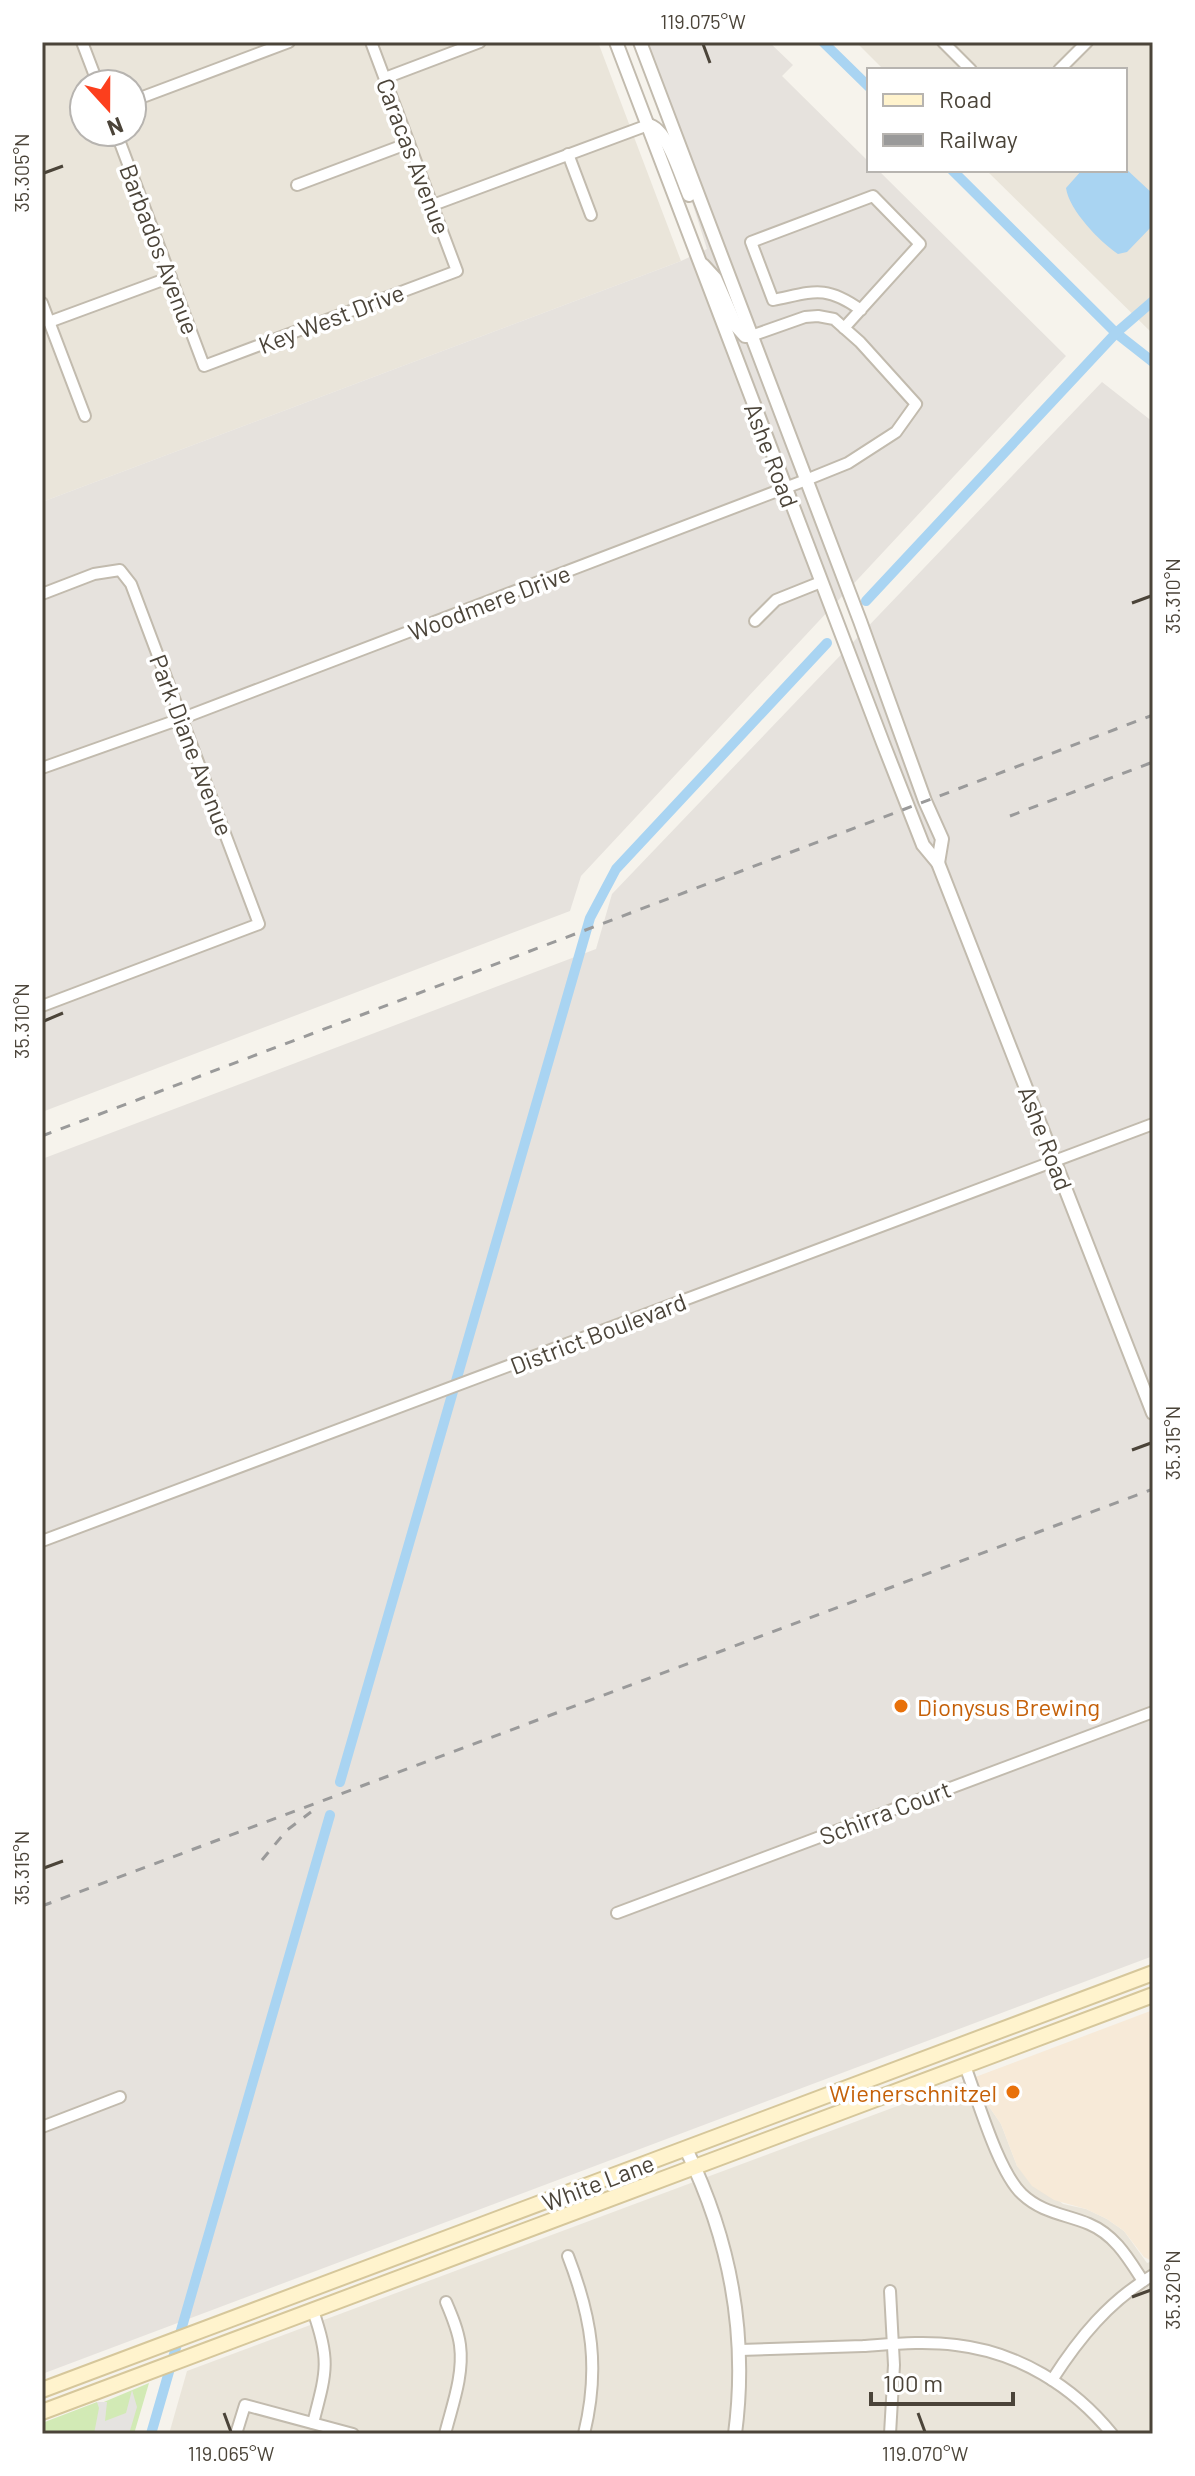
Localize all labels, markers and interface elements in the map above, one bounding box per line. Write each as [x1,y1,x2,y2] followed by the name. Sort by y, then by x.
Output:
[660,9,746,33] text: 119.075°W
[68,68,148,148] north arrow
[867,68,1127,172] legend
[371,74,457,238] street label: Caracas Avenue
[939,84,992,113] text: Road
[104,113,127,142] text: N
[939,124,1018,153] text: Railway
[9,133,33,213] text: 35.305°N
[114,160,206,338] street label: Barbados Avenue
[254,277,408,359] street label: Key West Drive
[739,399,805,511] street label: Ashe Road
[404,558,574,646] street label: Woodmere Drive
[1160,558,1184,634] text: 35.310°N
[144,650,240,840] street label: Park Diane Avenue
[9,983,33,1059] text: 35.310°N
[1013,1082,1079,1194] street label: Ashe Road
[506,1286,690,1380] street label: District Boulevard
[1160,1406,1184,1480] text: 35.315°N
[917,1692,1100,1721] place label: Dionysus Brewing
[892,1697,910,1715] marker: Dionysus Brewing
[815,1774,955,1850] street label: Schirra Court
[9,1831,33,1905] text: 35.315°N
[829,2078,997,2107] place label: Wienerschnitzel
[1004,2083,1022,2101] marker: Wienerschnitzel
[538,2147,658,2217] street label: White Lane
[1160,2250,1184,2330] text: 35.320°N
[871,2356,1013,2406] scale bar
[883,2368,943,2397] text: 100 m
[188,2441,275,2465] text: 119.065°W
[882,2441,969,2465] text: 119.070°W

